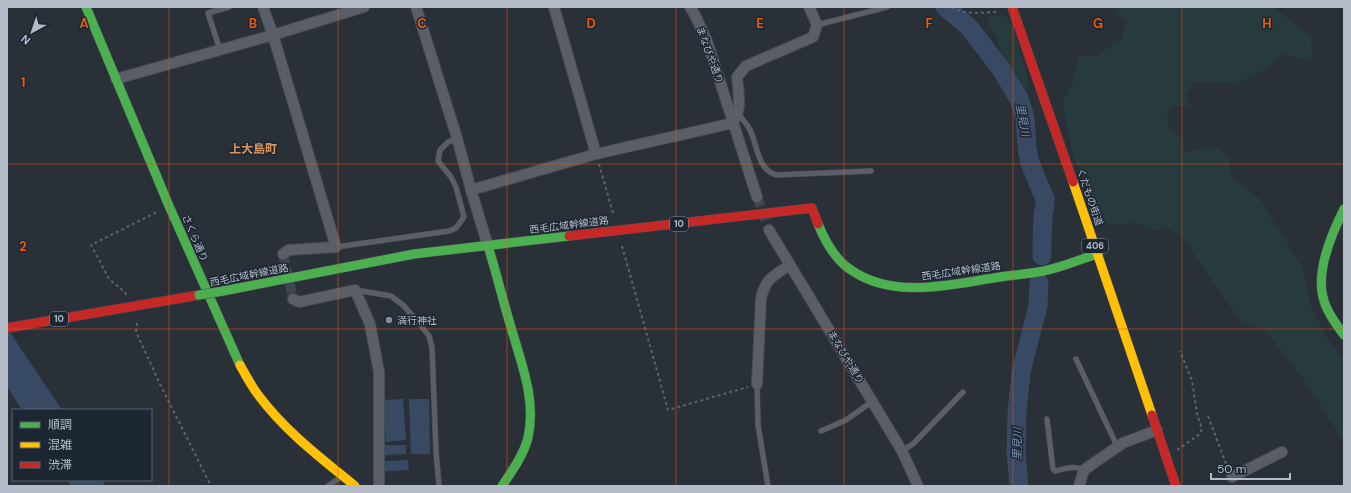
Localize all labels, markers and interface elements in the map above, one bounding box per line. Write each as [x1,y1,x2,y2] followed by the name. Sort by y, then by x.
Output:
[12,12,52,52] north arrow
[79,15,89,32] text: A
[249,15,257,32] text: B
[417,15,427,32] text: C
[586,15,596,32] text: D
[756,15,764,32] text: E
[925,15,933,32] text: F
[1093,15,1103,32] text: G
[1262,15,1272,32] text: H
[694,25,726,85] street label: まなびや通り
[18,32,33,48] text: N
[21,74,25,91] text: 1
[1013,102,1033,139] water label: 里見川
[229,141,277,157] district label: 上大島町
[1074,167,1106,227] street label: くだもの街道
[179,212,211,264] street label: さくら通り
[529,214,609,236] street label: 西毛広域幹線道路
[670,217,688,231] road number: 10
[19,238,27,255] text: 2
[1082,239,1108,253] road number: 406
[920,259,1002,283] street label: 西毛広域幹線道路
[208,261,290,289] street label: 西毛広域幹線道路
[50,312,68,326] road number: 10
[397,314,437,327] place label: 満行神社
[384,315,394,325] marker: 満行神社
[825,328,867,386] street label: まなびや通り
[12,409,152,481] legend
[48,417,72,433] text: 順調
[1010,426,1024,461] water label: 里見川
[48,437,72,453] text: 混雑
[1211,455,1290,481] scale bar
[48,457,72,473] text: 渋滞
[1217,461,1246,477] text: 50 m

